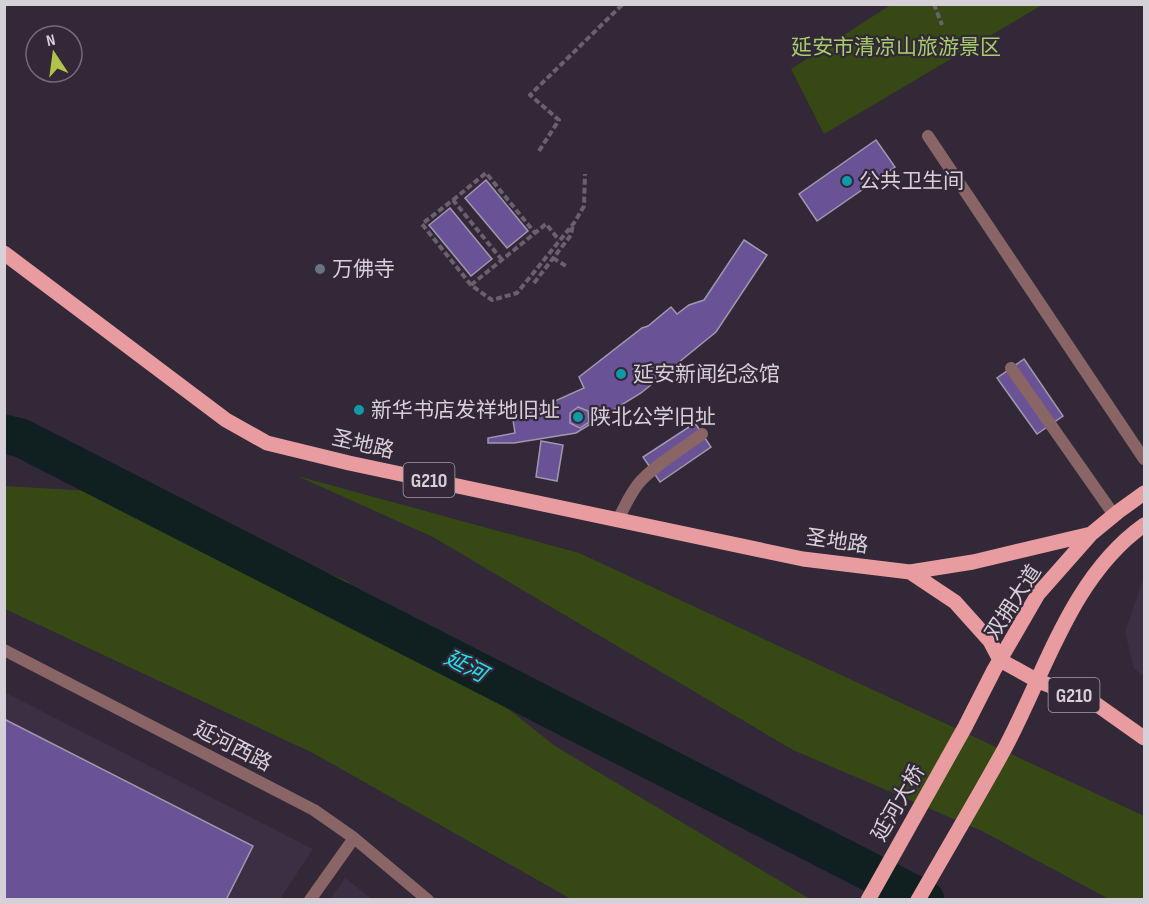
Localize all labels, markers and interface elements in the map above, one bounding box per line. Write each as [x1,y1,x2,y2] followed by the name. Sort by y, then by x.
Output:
[24,24,84,84] north arrow
[45,31,57,51] text: N
[791,35,1001,60] park label: 延安市清凉山旅游景区
[859,169,964,194] place label: 公共卫生间
[840,174,854,188] marker: 公共卫生间
[332,257,395,282] place label: 万佛寺
[313,262,327,276] marker: 万佛寺
[633,362,780,387] place label: 延安新闻纪念馆
[614,367,628,381] marker: 延安新闻纪念馆
[371,398,560,423] place label: 新华书店发祥地旧址
[352,403,366,417] marker: 新华书店发祥地旧址
[590,405,716,430] place label: 陕北公学旧址
[571,410,585,424] marker: 陕北公学旧址
[329,425,396,464] street label: 圣地路
[404,463,454,497] road number: G210
[804,525,870,558] street label: 圣地路
[980,560,1047,644] street label: 双拥大道
[440,644,495,690] water label: 延河
[1048,678,1100,712] road number: G210
[190,716,276,777] street label: 延河西路
[867,761,930,846] street label: 延河大桥

